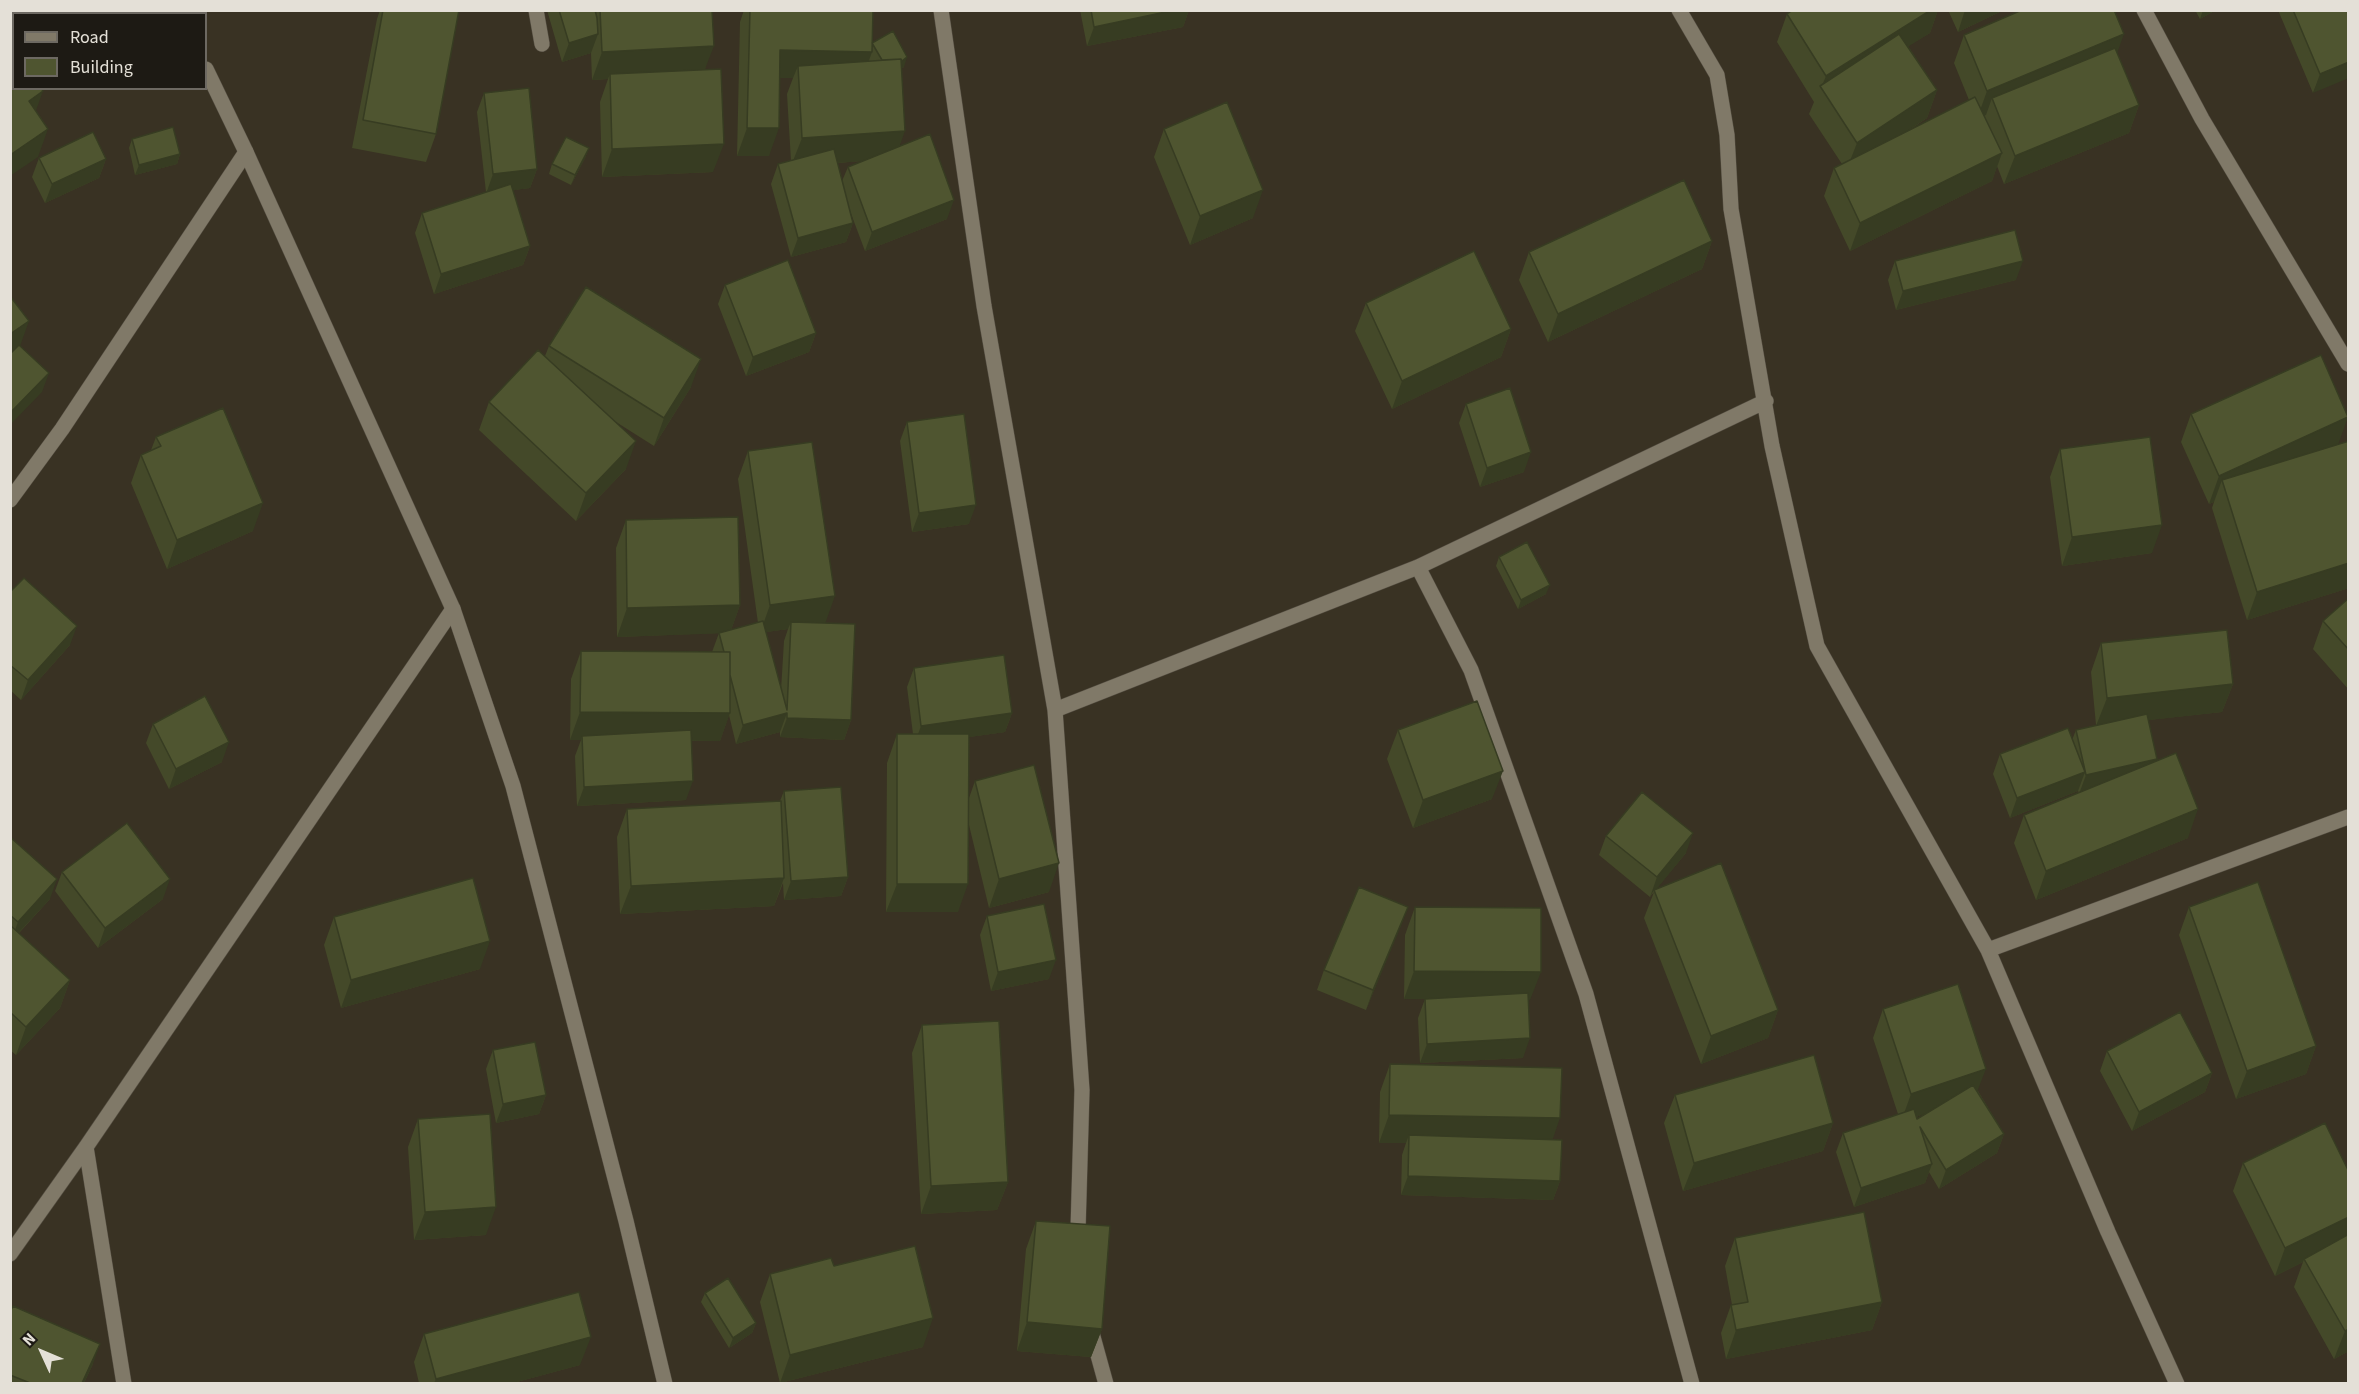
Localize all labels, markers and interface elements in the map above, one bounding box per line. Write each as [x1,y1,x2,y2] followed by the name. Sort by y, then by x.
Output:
[12,12,207,90] legend
[70,25,109,50] text: Road
[70,55,133,80] text: Building
[12,1322,72,1382] north arrow
[17,1328,41,1351] text: N

